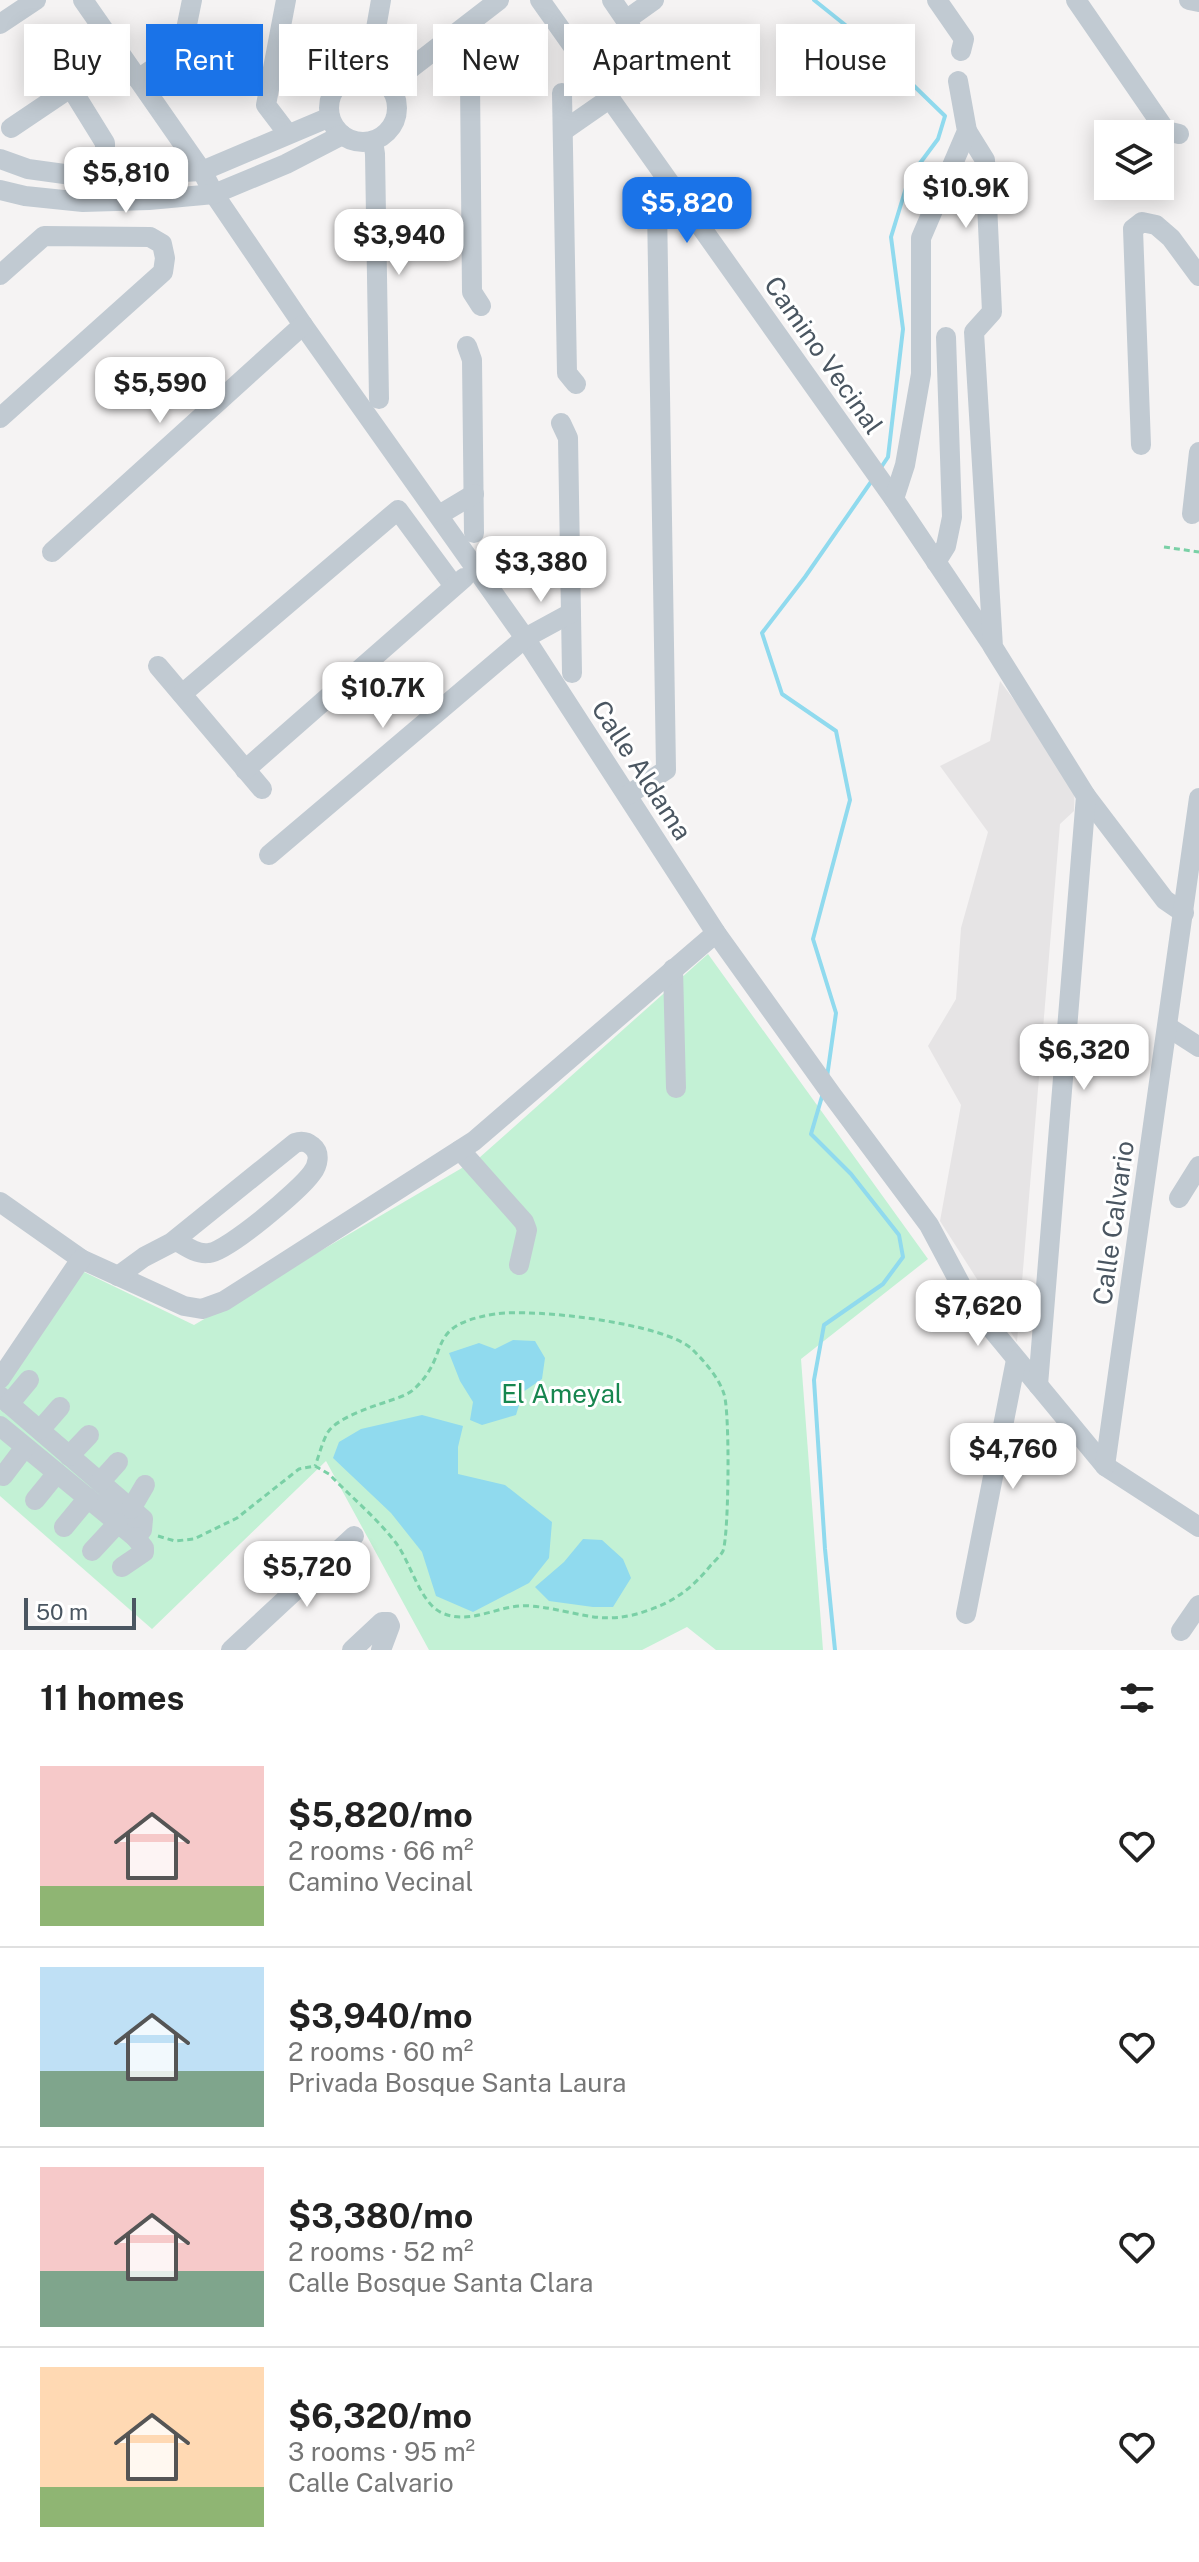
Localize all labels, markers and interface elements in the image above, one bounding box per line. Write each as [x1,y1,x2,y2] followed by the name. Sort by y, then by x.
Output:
[24,24,130,96] chip: Buy
[146,24,263,96] chip: Rent
[279,24,417,96] chip: Filters
[433,24,548,96] chip: New
[564,24,760,96] chip: Apartment
[776,24,915,96] chip: House
[1094,120,1174,200] map controls
[1094,120,1174,200] button: layers
[61,147,191,215] pin: $5,810
[82,157,170,188] text: $5,810
[901,162,1031,230] pin: $10.9K
[922,172,1010,203] text: $10.9K
[622,177,752,245] pin: $5,820
[640,187,734,218] text: $5,820
[334,209,464,277] pin: $3,940
[352,219,446,250] text: $3,940
[758,270,890,440] street label: Camino Vecinal
[95,357,225,425] pin: $5,590
[113,367,207,398] text: $5,590
[476,536,606,604] pin: $3,380
[494,546,588,577] text: $3,380
[318,662,448,730] pin: $10.7K
[340,672,426,703] text: $10.7K
[585,694,699,846] street label: Calle Aldama
[1019,1024,1149,1092] pin: $6,320
[1038,1034,1130,1065] text: $6,320
[1086,1139,1140,1307] street label: Calle Calvario
[913,1280,1043,1348] pin: $7,620
[934,1290,1022,1321] text: $7,620
[501,1378,623,1409] park label: El Ameyal
[948,1423,1078,1491] pin: $4,760
[968,1433,1058,1464] text: $4,760
[242,1541,372,1609] pin: $5,720
[262,1551,352,1582] text: $5,720
[24,1594,136,1630] scale bar
[36,1599,88,1625] text: 50 m
[1115,1676,1159,1720] icon: filters
[40,1678,184,1718] text: 11 homes
[288,1795,473,1835] text: $5,820/mo
[104,1798,200,1894] icon: home
[1115,1824,1159,1868] icon: heart
[288,1835,474,1866] text: 2 rooms · 66 m²
[288,1866,473,1897] text: Camino Vecinal
[288,1996,473,2036] text: $3,940/mo
[104,1999,200,2095] icon: home
[1115,2025,1159,2069] icon: heart
[288,2036,473,2067] text: 2 rooms · 60 m²
[288,2067,626,2098] text: Privada Bosque Santa Laura
[288,2196,473,2236] text: $3,380/mo
[104,2199,200,2295] icon: home
[1115,2225,1159,2269] icon: heart
[288,2236,474,2267] text: 2 rooms · 52 m²
[288,2267,593,2298] text: Calle Bosque Santa Clara
[288,2396,472,2436] text: $6,320/mo
[104,2399,200,2495] icon: home
[1115,2425,1159,2469] icon: heart
[288,2436,475,2467] text: 3 rooms · 95 m²
[288,2467,454,2498] text: Calle Calvario

